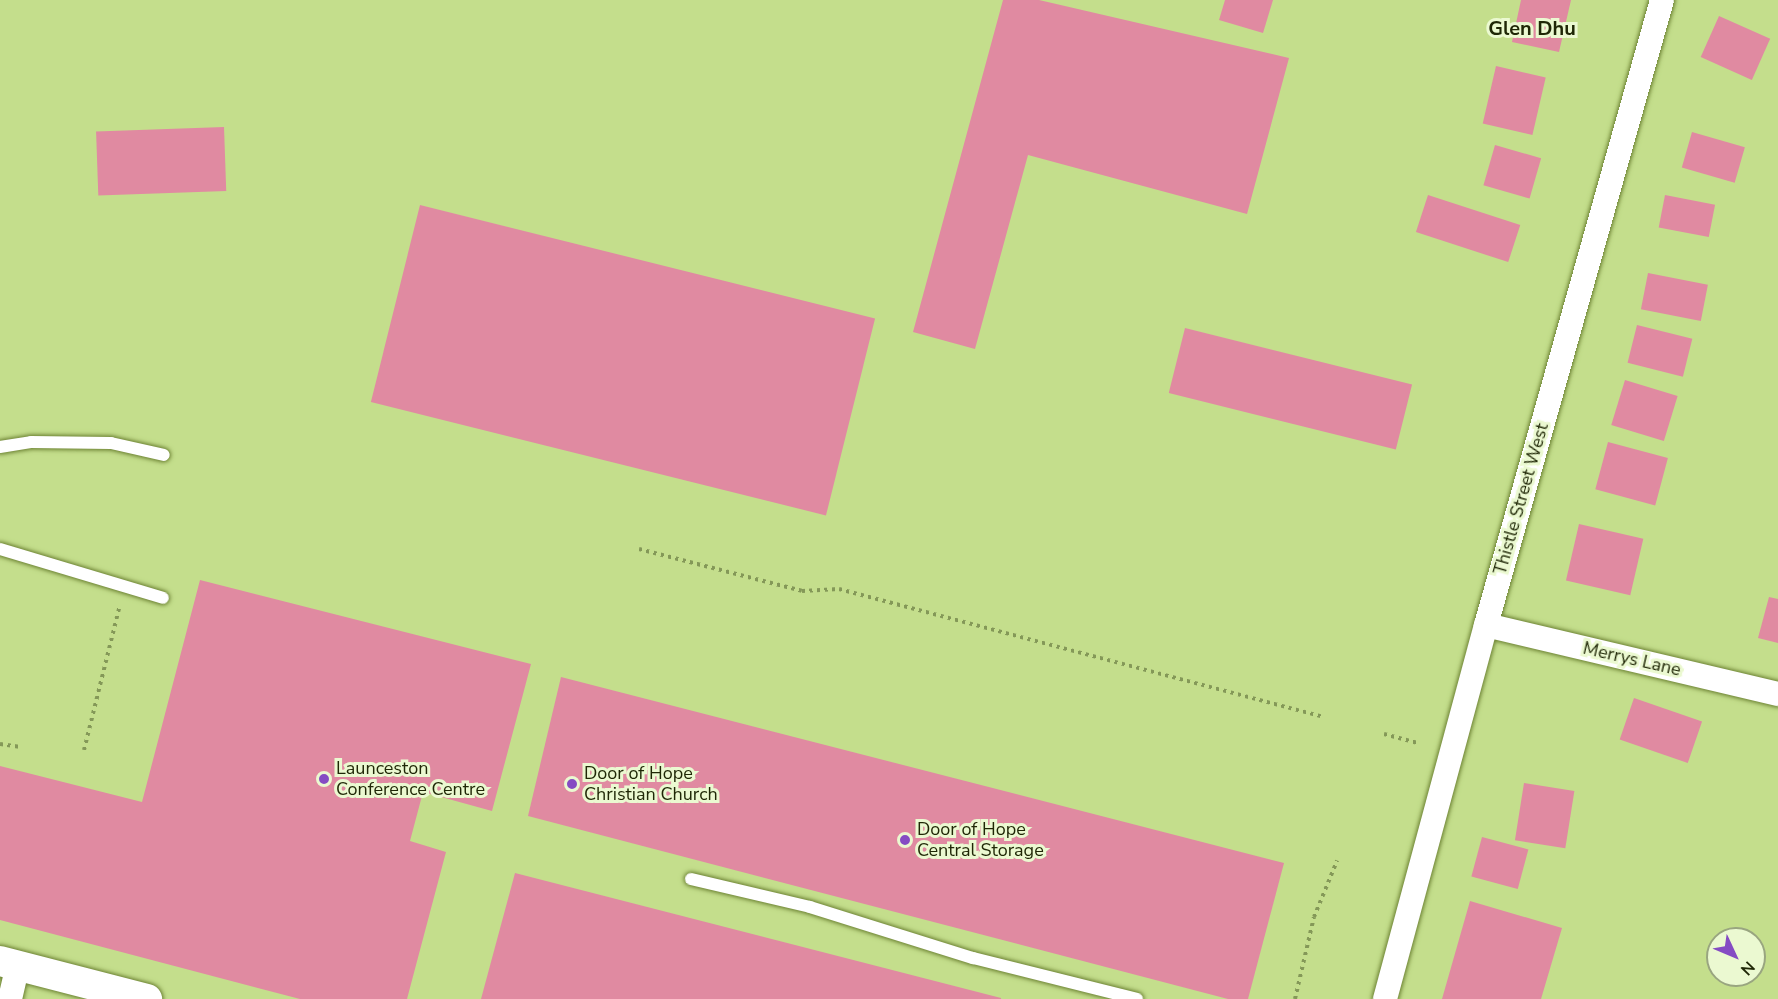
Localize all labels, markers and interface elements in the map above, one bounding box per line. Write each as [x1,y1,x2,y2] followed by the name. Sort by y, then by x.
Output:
[1488,16,1576,40] district label: Glen Dhu
[1489,421,1553,577] street label: Thistle Street West
[1581,637,1683,681] street label: Merrys Lane
[336,758,485,800] place label: Launceston Conference Centre
[584,763,718,806] place label: Door of Hope Christian Church
[317,772,331,786] marker: Launceston Conference Centre
[565,777,579,791] marker: Door of Hope Christian Church
[917,819,1044,862] place label: Door of Hope Central Storage
[898,833,912,847] marker: Door of Hope Central Storage
[1706,927,1766,987] north arrow
[1735,956,1760,980] text: N

